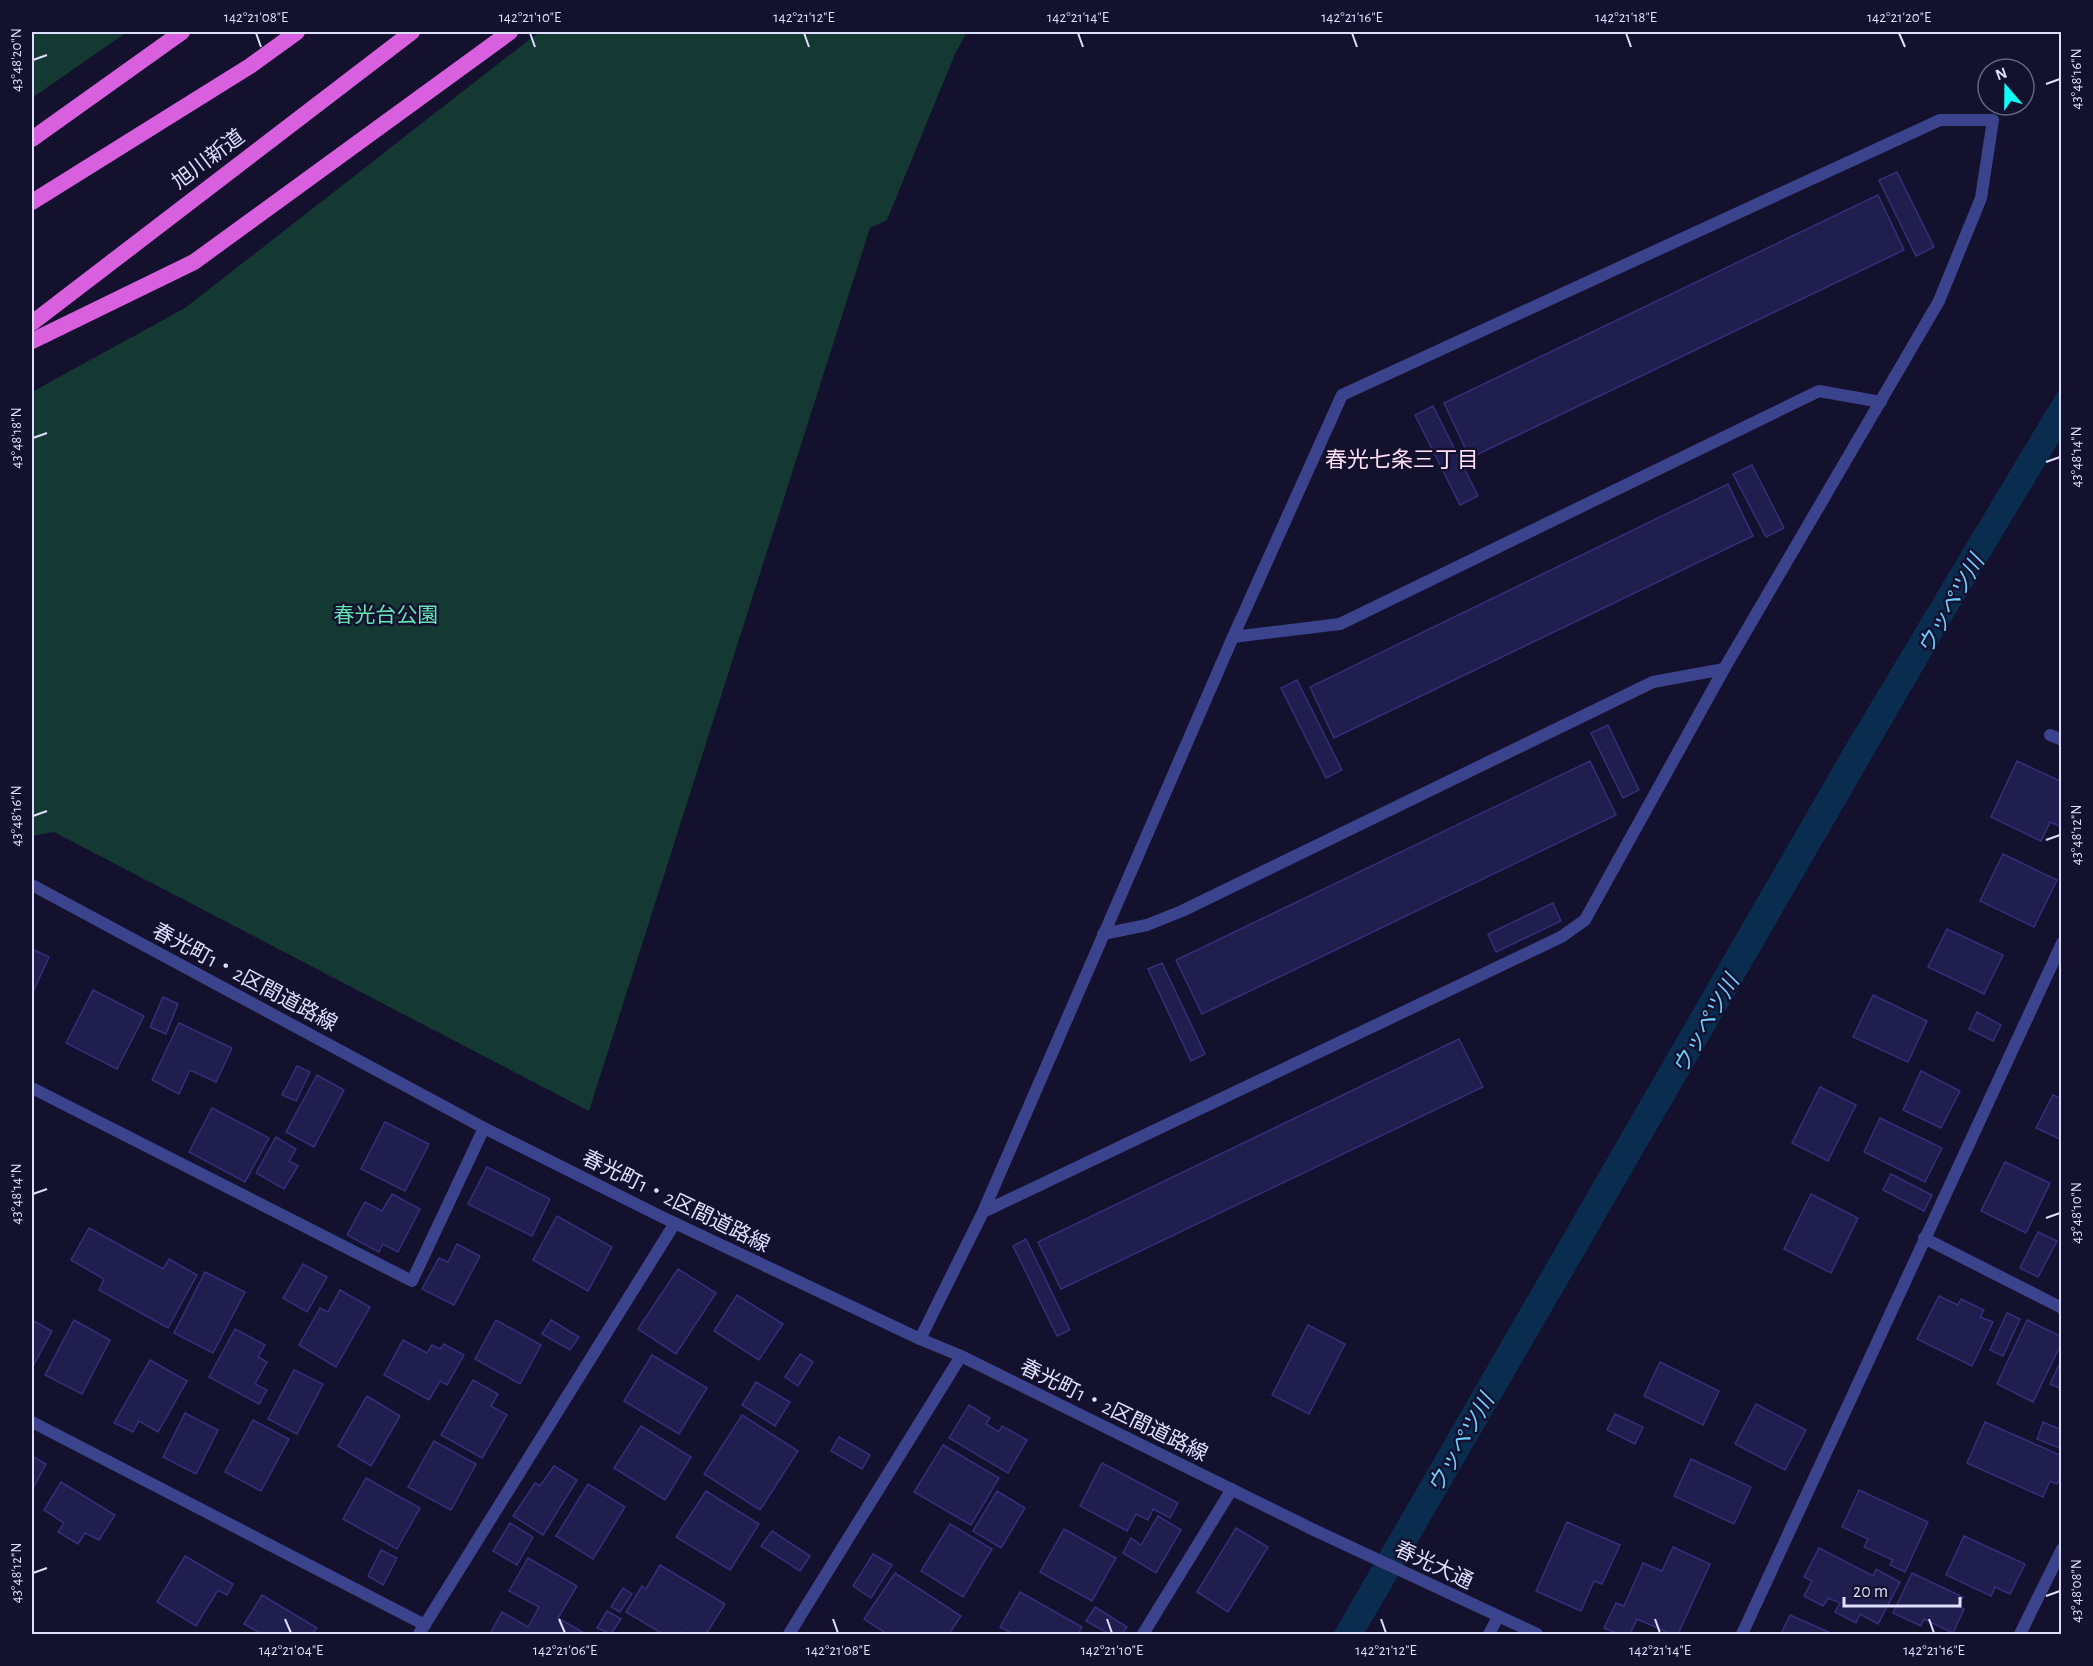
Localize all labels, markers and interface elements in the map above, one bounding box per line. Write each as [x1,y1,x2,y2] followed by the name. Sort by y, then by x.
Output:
[224,10,288,25] text: 142°21'08"E
[499,10,561,25] text: 142°21'10"E
[773,10,835,25] text: 142°21'12"E
[1047,10,1109,25] text: 142°21'14"E
[1321,10,1383,25] text: 142°21'16"E
[1595,10,1657,25] text: 142°21'18"E
[1867,10,1931,25] text: 142°21'20"E
[9,28,24,92] text: 43°48'20"N
[2069,48,2084,110] text: 43°48'16"N
[1976,57,2036,117] north arrow
[1993,64,2009,83] text: N
[168,125,248,193] street label: 旭川新道
[9,407,24,469] text: 43°48'18"N
[2069,426,2084,488] text: 43°48'14"N
[1325,448,1479,471] district label: 春光七条三丁目
[1914,550,1989,658] water label: ウッペツ川
[334,604,439,626] park label: 春光台公園
[9,785,24,847] text: 43°48'16"N
[2069,804,2084,866] text: 43°48'12"N
[149,919,341,1035] street label: 春光町1・2区間道路線
[1669,970,1744,1078] water label: ウッペツ川
[579,1146,773,1256] street label: 春光町1・2区間道路線
[9,1163,24,1225] text: 43°48'14"N
[2069,1182,2084,1244] text: 43°48'10"N
[1017,1355,1211,1465] street label: 春光町1・2区間道路線
[1424,1389,1499,1497] water label: ウッペツ川
[1391,1537,1477,1593] street label: 春光大通
[9,1542,24,1604] text: 43°48'12"N
[2069,1559,2084,1623] text: 43°48'08"N
[1844,1570,1960,1608] scale bar
[1853,1583,1888,1601] text: 20 m
[259,1643,323,1658] text: 142°21'04"E
[533,1643,597,1658] text: 142°21'06"E
[806,1643,870,1658] text: 142°21'08"E
[1081,1643,1143,1658] text: 142°21'10"E
[1355,1643,1417,1658] text: 142°21'12"E
[1629,1643,1691,1658] text: 142°21'14"E
[1903,1643,1965,1658] text: 142°21'16"E

